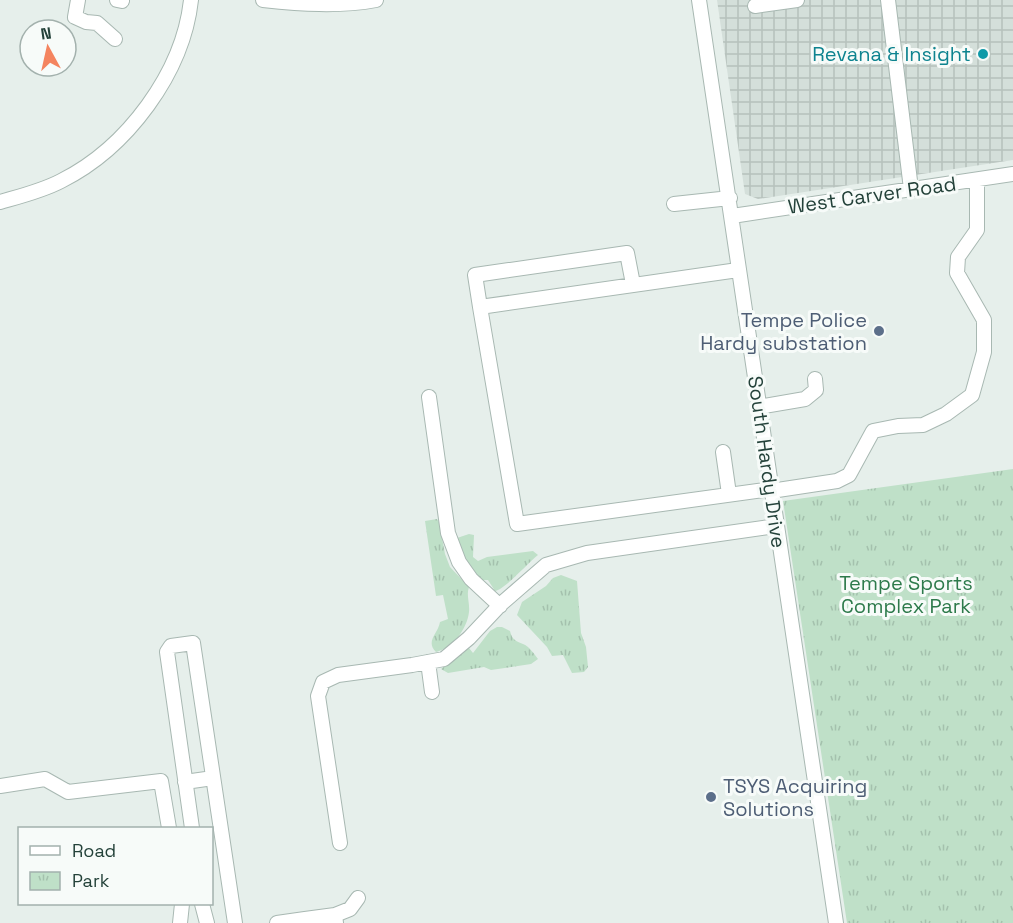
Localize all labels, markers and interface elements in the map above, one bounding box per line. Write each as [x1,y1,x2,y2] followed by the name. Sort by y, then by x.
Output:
[18,18,78,78] north arrow
[39,22,53,45] text: N
[812,41,971,67] place label: Revana & Insight
[976,47,990,61] marker: Revana & Insight
[786,170,958,220] street label: West Carver Road
[700,307,867,356] place label: Tempe Police Hardy substation
[872,324,886,338] marker: Tempe Police Hardy substation
[742,374,792,550] street label: South Hardy Drive
[839,570,973,619] park label: Tempe Sports Complex Park
[723,773,867,822] place label: TSYS Acquiring Solutions
[704,790,718,804] marker: TSYS Acquiring Solutions
[18,827,213,905] legend
[72,839,116,862] text: Road
[72,869,110,892] text: Park

